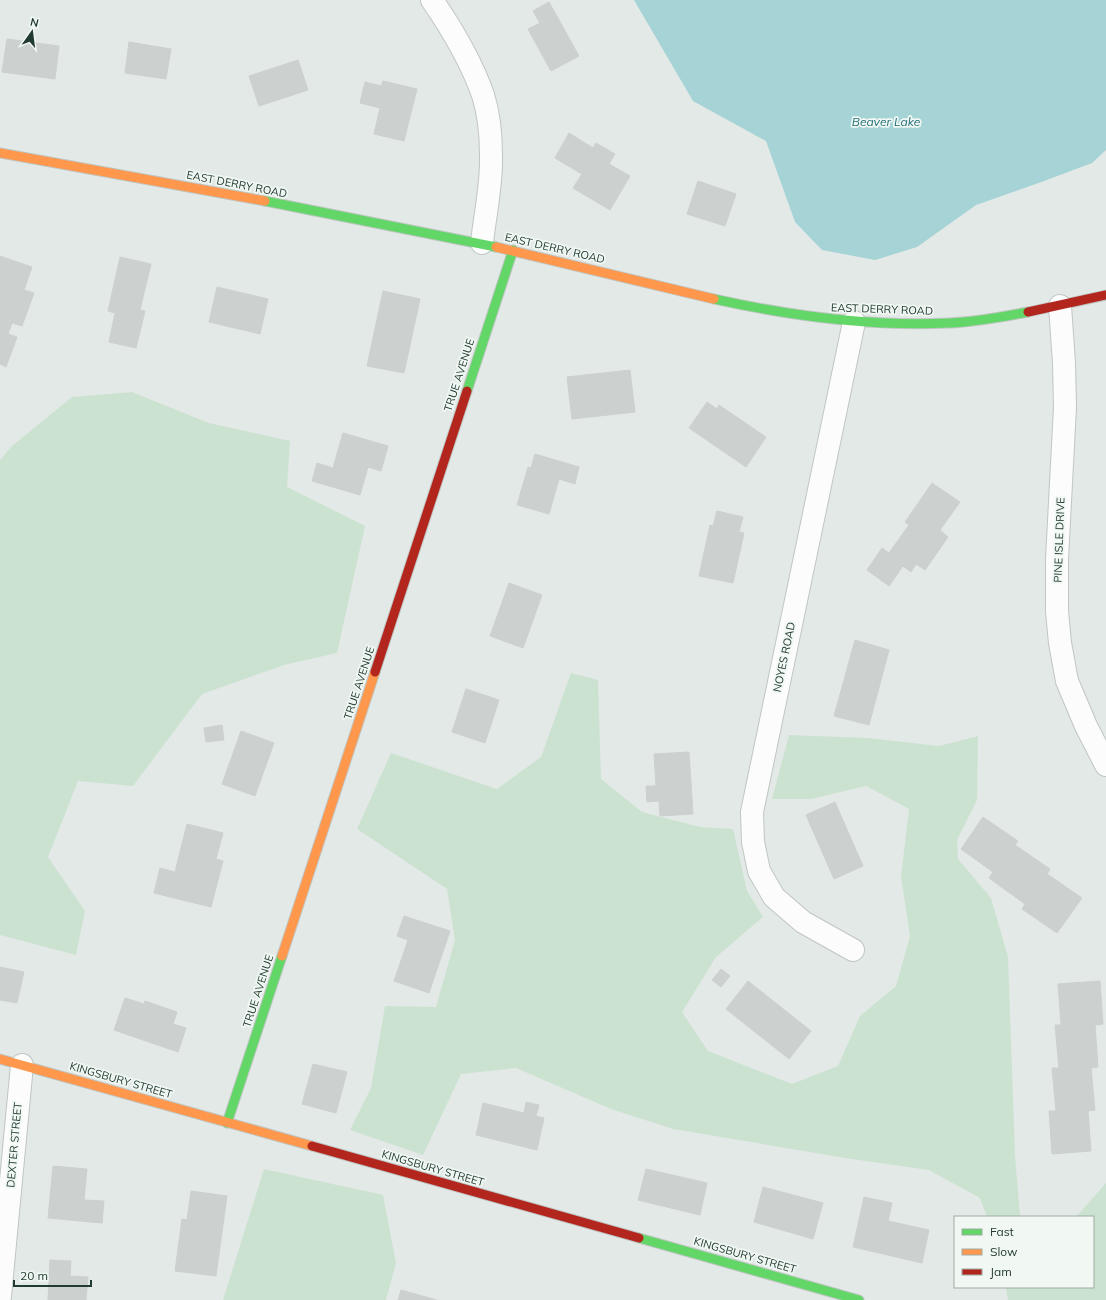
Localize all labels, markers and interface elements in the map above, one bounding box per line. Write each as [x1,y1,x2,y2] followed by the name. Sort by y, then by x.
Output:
[12,12,52,52] north arrow
[29,14,40,30] text: N
[852,114,921,129] water label: Beaver Lake
[186,167,288,201] street label: EAST DERRY ROAD
[504,230,606,266] street label: EAST DERRY ROAD
[831,300,933,318] street label: EAST DERRY ROAD
[441,337,477,413] street label: TRUE AVENUE
[1051,497,1067,583] street label: PINE ISLE DRIVE
[770,621,798,693] street label: NOYES ROAD
[341,645,377,721] street label: TRUE AVENUE
[240,953,276,1029] street label: TRUE AVENUE
[68,1059,174,1101] street label: KINGSBURY STREET
[3,1101,25,1188] street label: DEXTER STREET
[380,1147,486,1189] street label: KINGSBURY STREET
[954,1216,1094,1288] legend
[990,1224,1014,1239] text: Fast
[692,1234,798,1276] street label: KINGSBURY STREET
[990,1244,1018,1259] text: Slow
[14,1262,91,1288] scale bar
[990,1264,1012,1279] text: Jam
[20,1268,48,1283] text: 20 m

